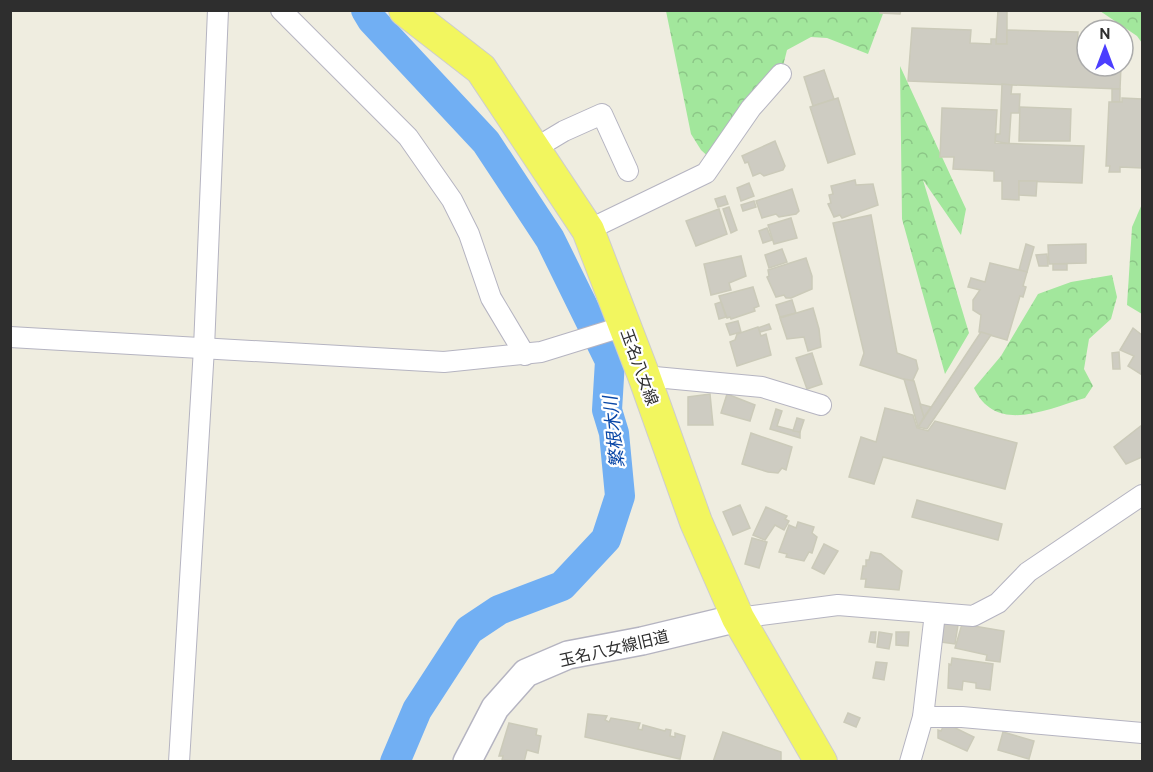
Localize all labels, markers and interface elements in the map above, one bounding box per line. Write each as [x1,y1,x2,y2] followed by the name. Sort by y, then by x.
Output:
[1075,18,1135,78] north arrow
[1099,24,1111,43] text: N
[617,326,662,408] street label: 玉名八女線
[599,393,629,469] water label: 繁根木川
[557,627,671,670] street label: 玉名八女線旧道

